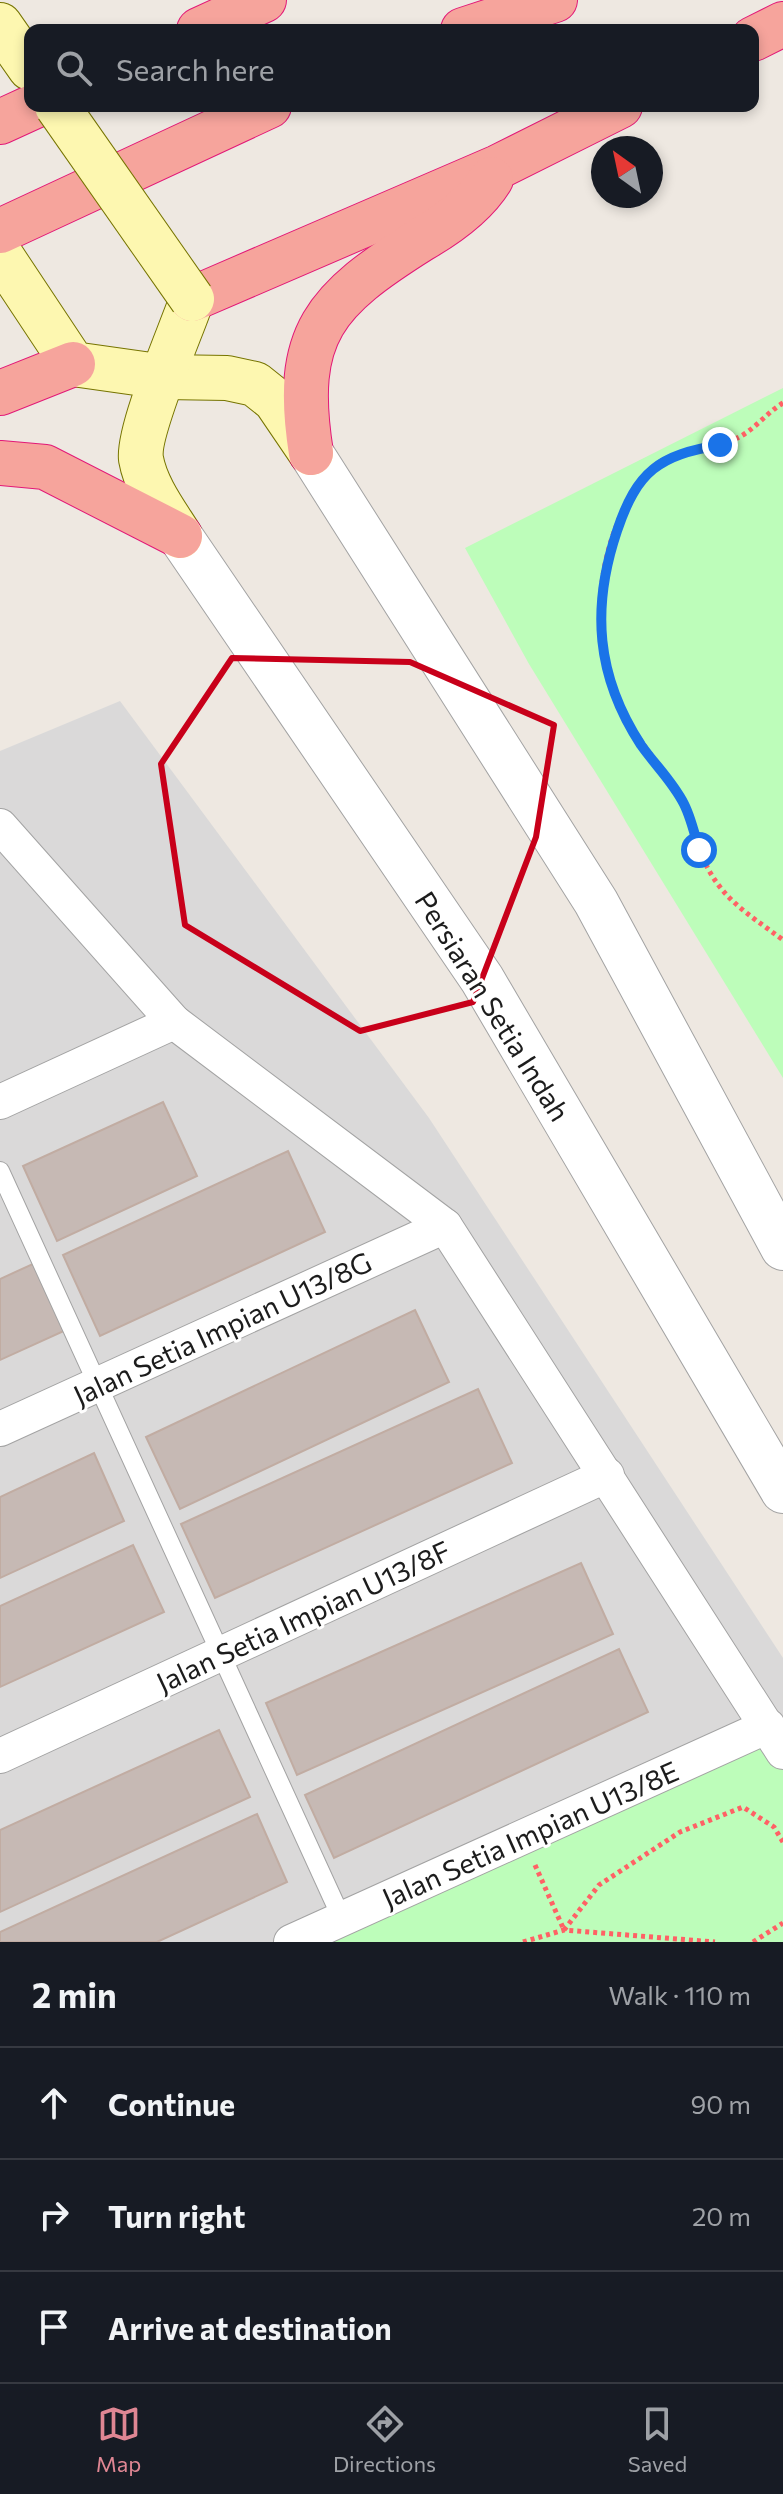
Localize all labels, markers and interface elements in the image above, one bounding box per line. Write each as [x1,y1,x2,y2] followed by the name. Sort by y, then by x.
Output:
[24,24,759,112] search box
[52,46,96,90] icon: search
[116,50,275,87] text: Search here
[591,136,663,208] north arrow
[702,427,738,463] route end
[681,832,717,868] route start
[409,885,577,1127] street label: Persiaran Setia Indah
[68,1244,376,1412] street label: Jalan Setia Impian U13/8G
[151,1533,455,1699] street label: Jalan Setia Impian U13/8F
[377,1753,683,1915] street label: Jalan Setia Impian U13/8E
[32,1973,117,2015] text: 2 min
[609,1979,751,2010] text: Walk · 110 m
[32,2081,76,2125] icon: ahead
[108,2085,235,2122] text: Continue
[691,2088,751,2119] text: 90 m
[32,2193,76,2237] icon: right
[108,2197,245,2234] text: Turn right
[692,2200,751,2231] text: 20 m
[32,2305,76,2349] icon: arrive
[108,2309,392,2346] text: Arrive at destination
[96,2402,141,2477] tab: Map
[333,2402,436,2477] tab: Directions
[628,2402,687,2477] tab: Saved

